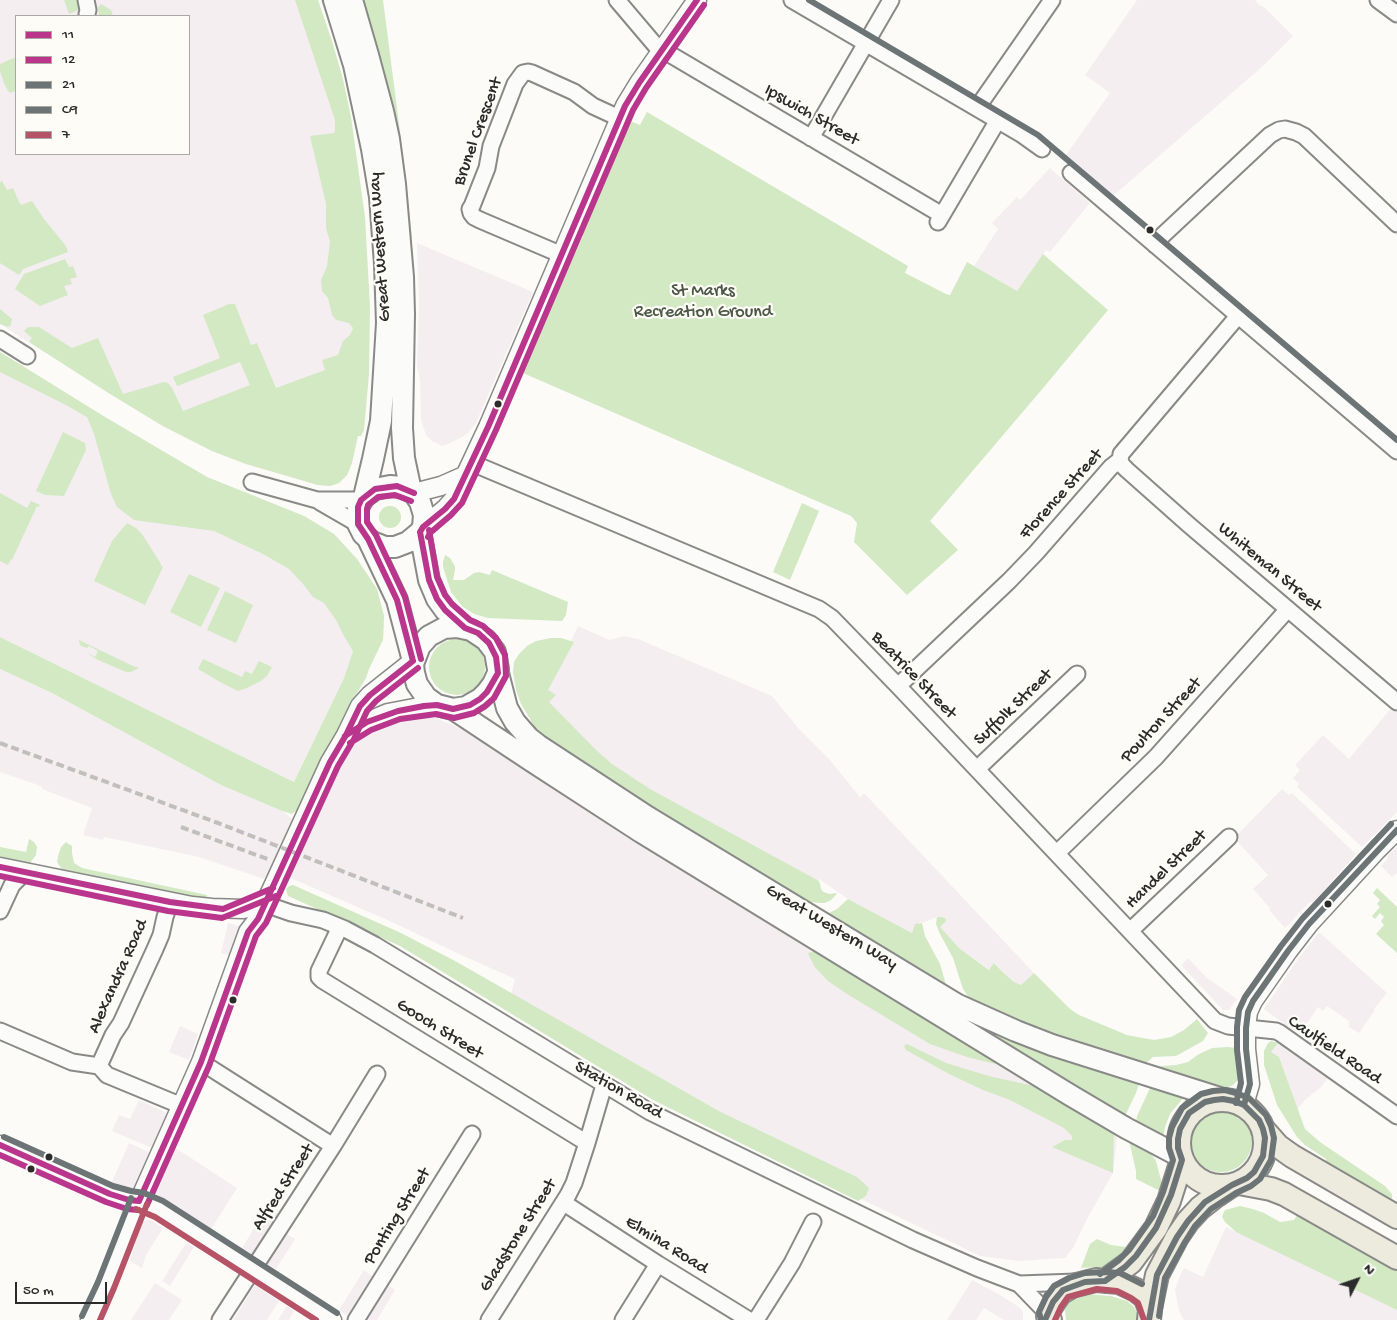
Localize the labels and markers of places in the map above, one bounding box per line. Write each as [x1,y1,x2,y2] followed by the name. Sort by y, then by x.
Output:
[1145,225,1155,235] unlabelled marker
[493,399,503,409] unlabelled marker
[1323,899,1333,909] unlabelled marker
[228,995,238,1005] unlabelled marker
[44,1152,54,1162] unlabelled marker
[26,1164,36,1174] unlabelled marker

